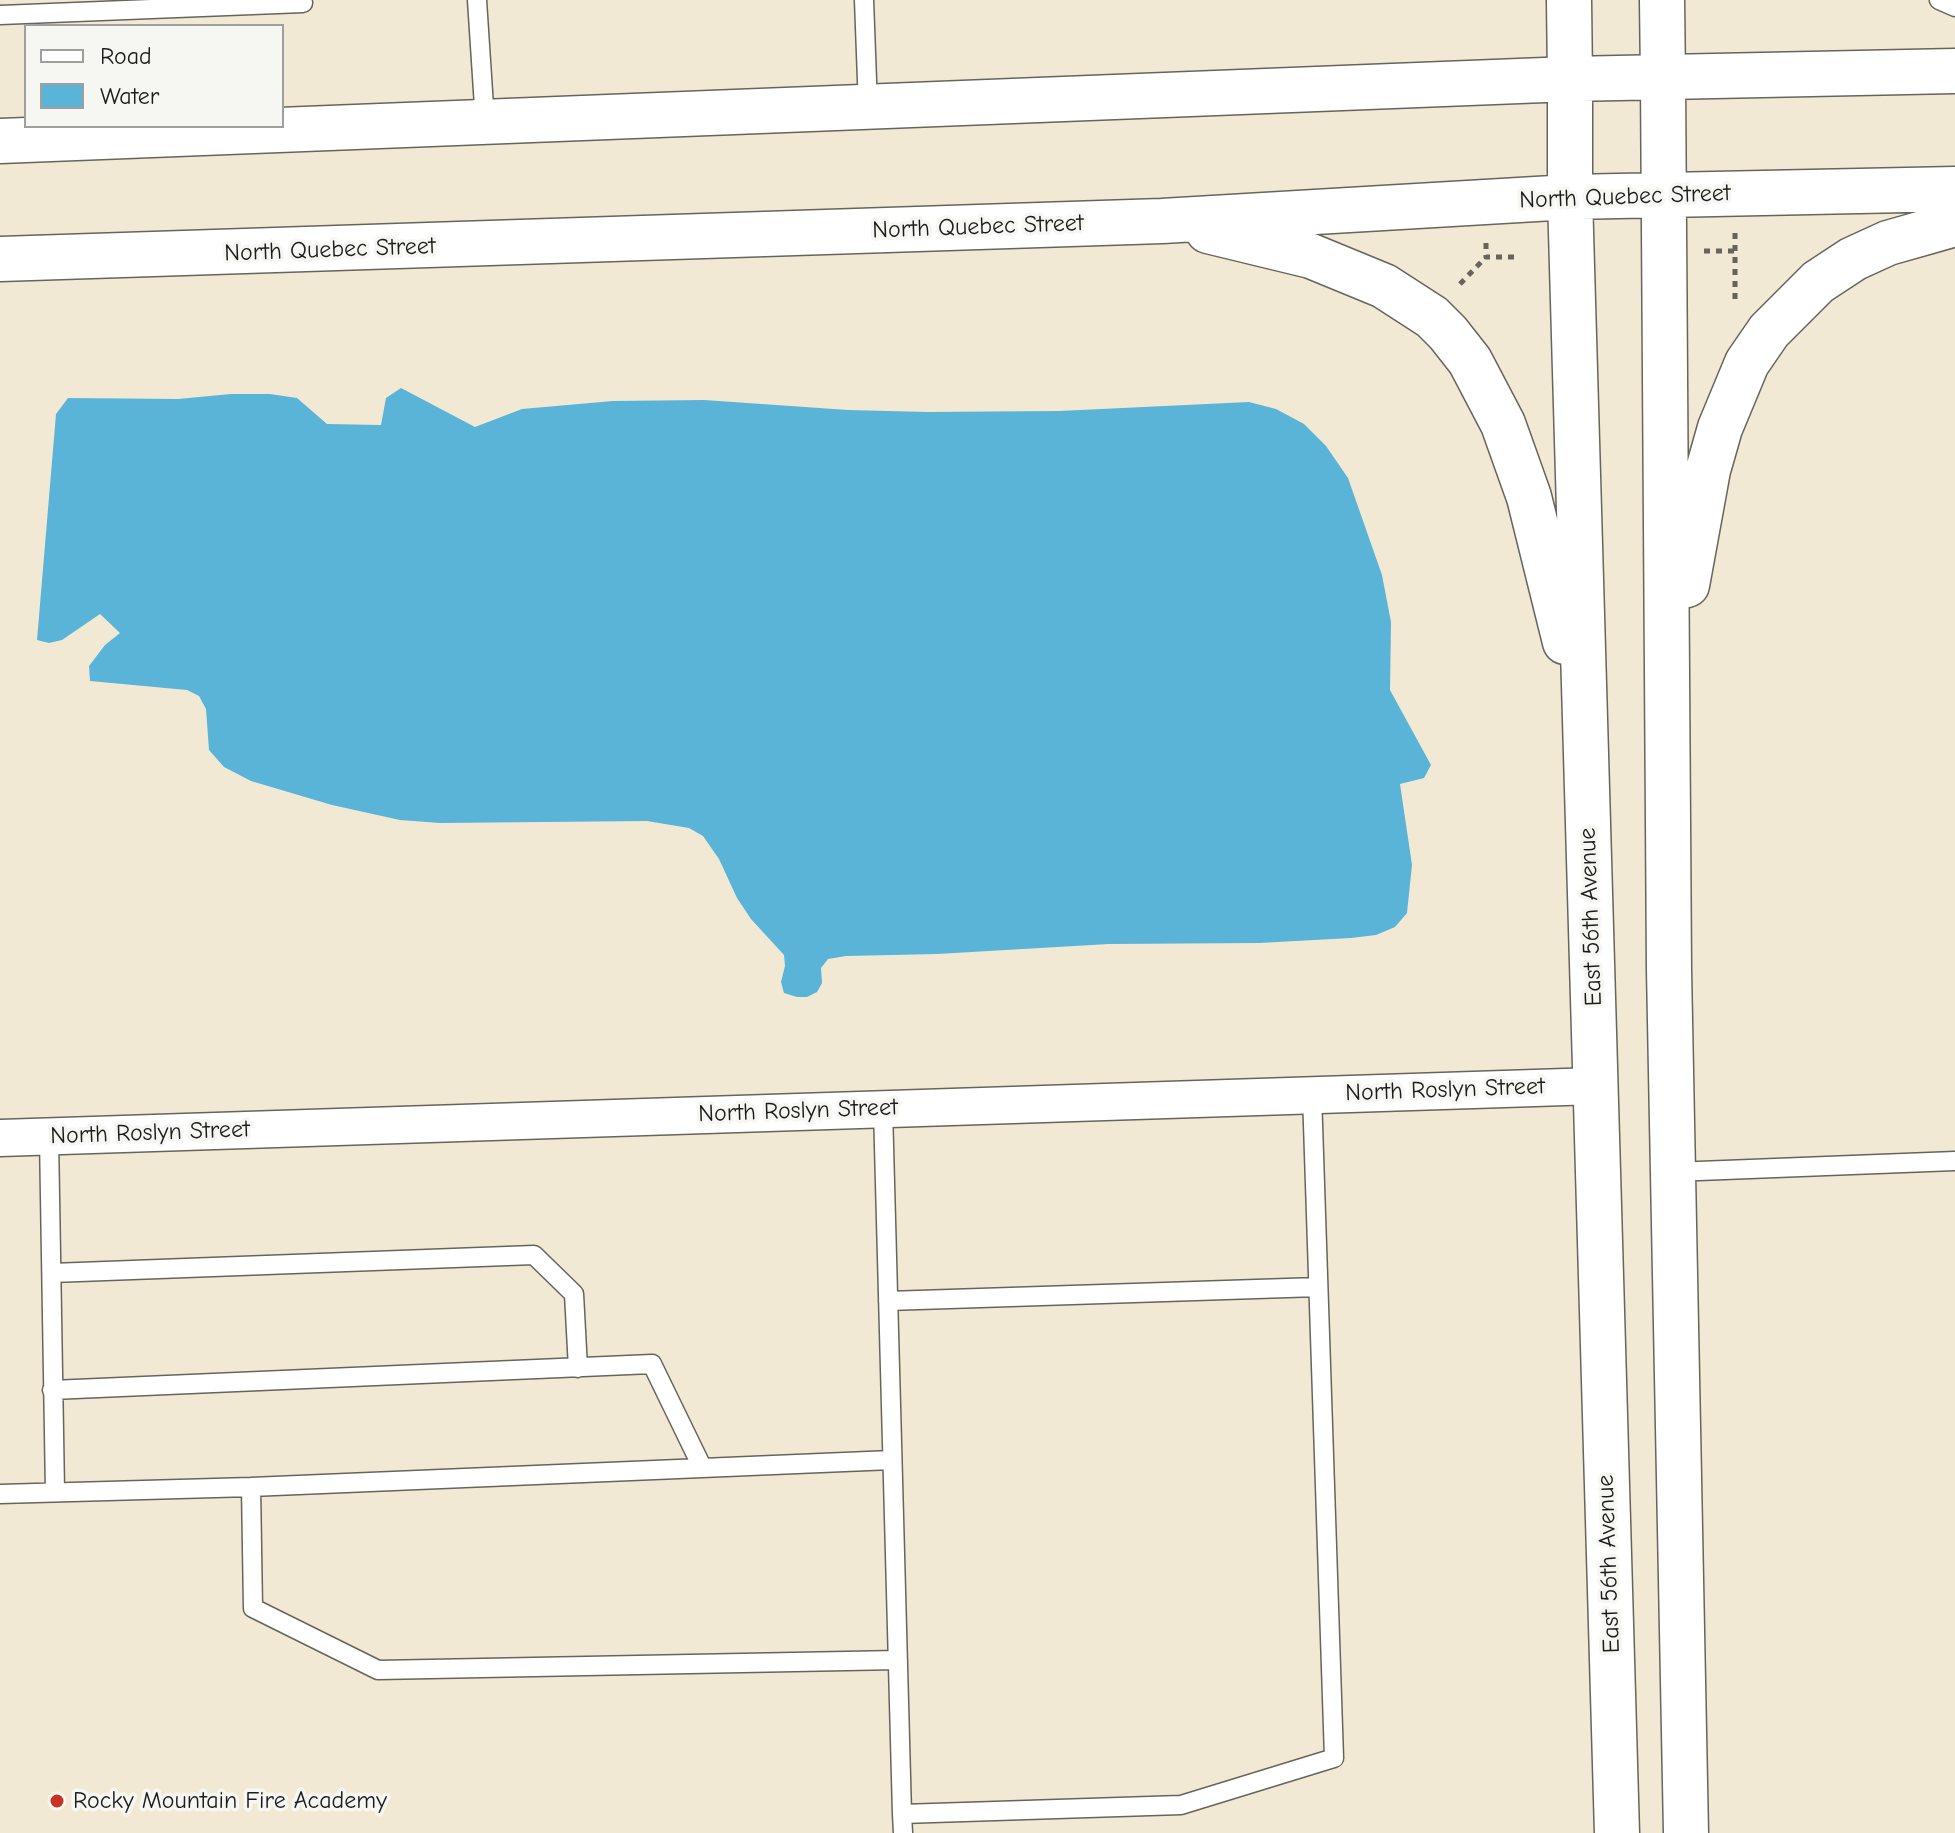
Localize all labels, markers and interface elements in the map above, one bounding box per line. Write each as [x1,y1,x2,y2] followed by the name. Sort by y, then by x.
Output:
[24,24,284,128] legend
[100,42,152,70] text: Road
[100,82,159,110] text: Water
[1519,179,1731,215] street label: North Quebec Street
[872,209,1084,245] street label: North Quebec Street
[224,232,436,268] street label: North Quebec Street
[1573,827,1609,1007] street label: East 56th Avenue
[1345,1072,1545,1108] street label: North Roslyn Street
[698,1093,898,1129] street label: North Roslyn Street
[50,1115,250,1151] street label: North Roslyn Street
[1591,1474,1627,1654] street label: East 56th Avenue
[73,1787,387,1815] place label: Rocky Mountain Fire Academy
[48,1792,66,1810] marker: Rocky Mountain Fire Academy

